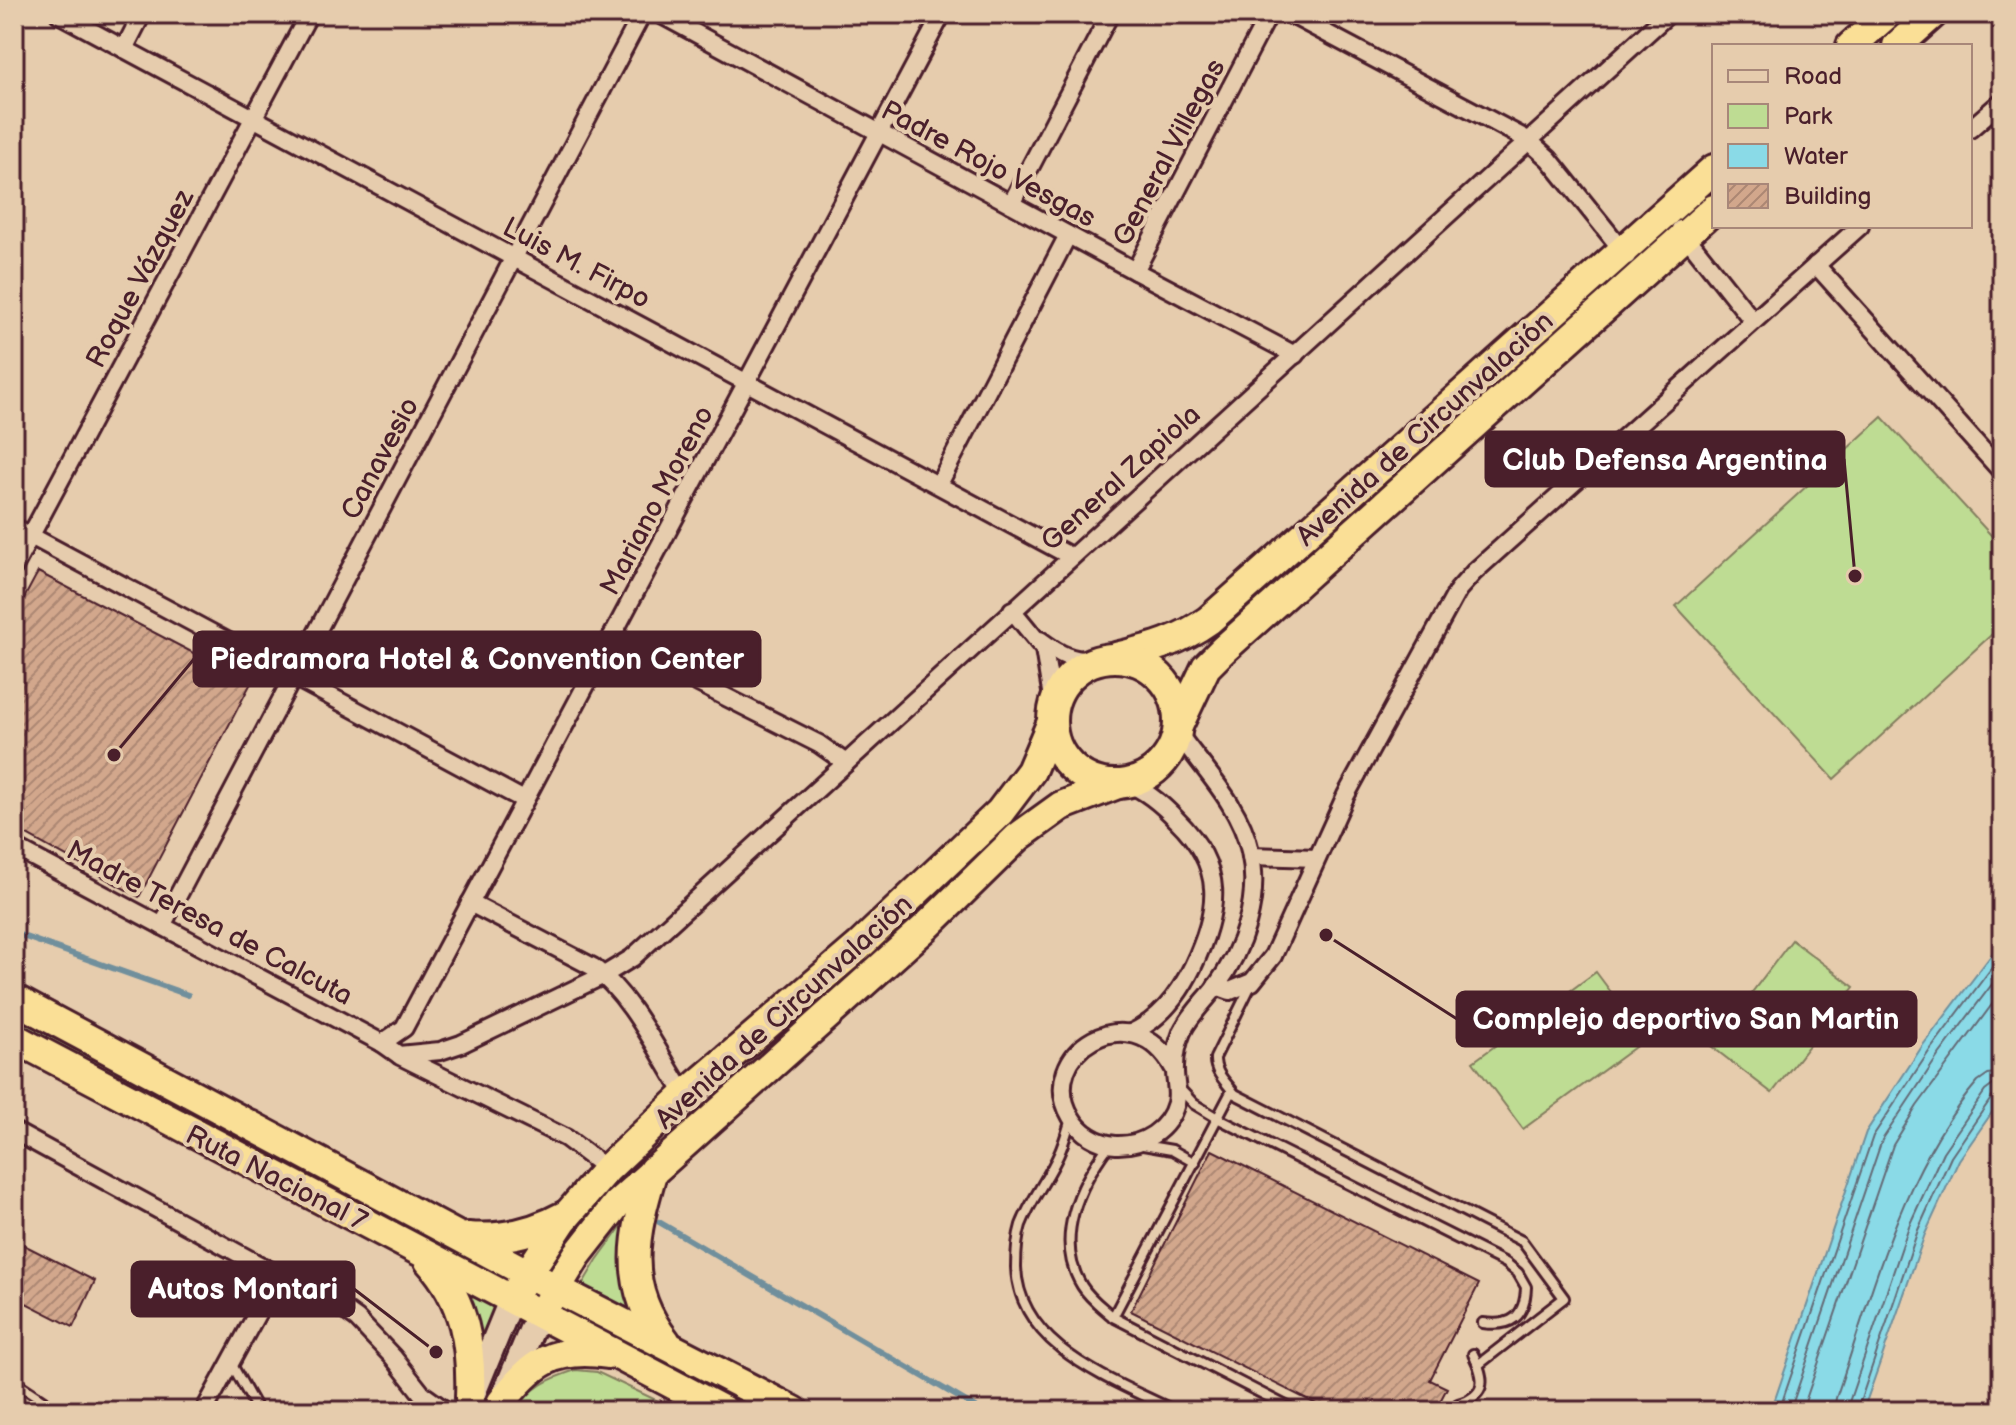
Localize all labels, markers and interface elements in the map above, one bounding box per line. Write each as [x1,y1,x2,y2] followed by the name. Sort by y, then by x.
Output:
[1712,44,1972,228] legend
[1106,53,1233,252] street label: General Villegas
[1784,62,1842,91] text: Road
[875,94,1101,235] street label: Padre Rojo Vesgas
[1784,102,1832,131] text: Park
[1784,142,1848,171] text: Water
[1784,182,1871,211] text: Building
[80,183,201,373] street label: Roque Vázquez
[497,211,656,316] street label: Luis M. Firpo
[1290,305,1560,553] street label: Avenida de Circunvalación
[334,392,426,525] street label: Canavesio
[1035,398,1207,558] street label: General Zapiola
[594,400,721,601] street label: Mariano Moreno
[1486,432,1844,486] callout: Club Defensa Argentina
[1502,443,1828,479] text: Club Defensa Argentina
[194,632,760,686] callout: Piedramora Hotel & Convention Center
[210,642,745,678] text: Piedramora Hotel & Convention Center
[61,834,358,1013] street label: Madre Teresa de Calcuta
[649,888,919,1136] street label: Avenida de Circunvalación
[1457,992,1916,1046] callout: Complejo deportivo San Martin
[1473,1002,1899,1038] text: Complejo deportivo San Martin
[180,1118,373,1238] street label: Ruta Nacional 7
[132,1262,354,1316] callout: Autos Montari
[147,1272,338,1308] text: Autos Montari

